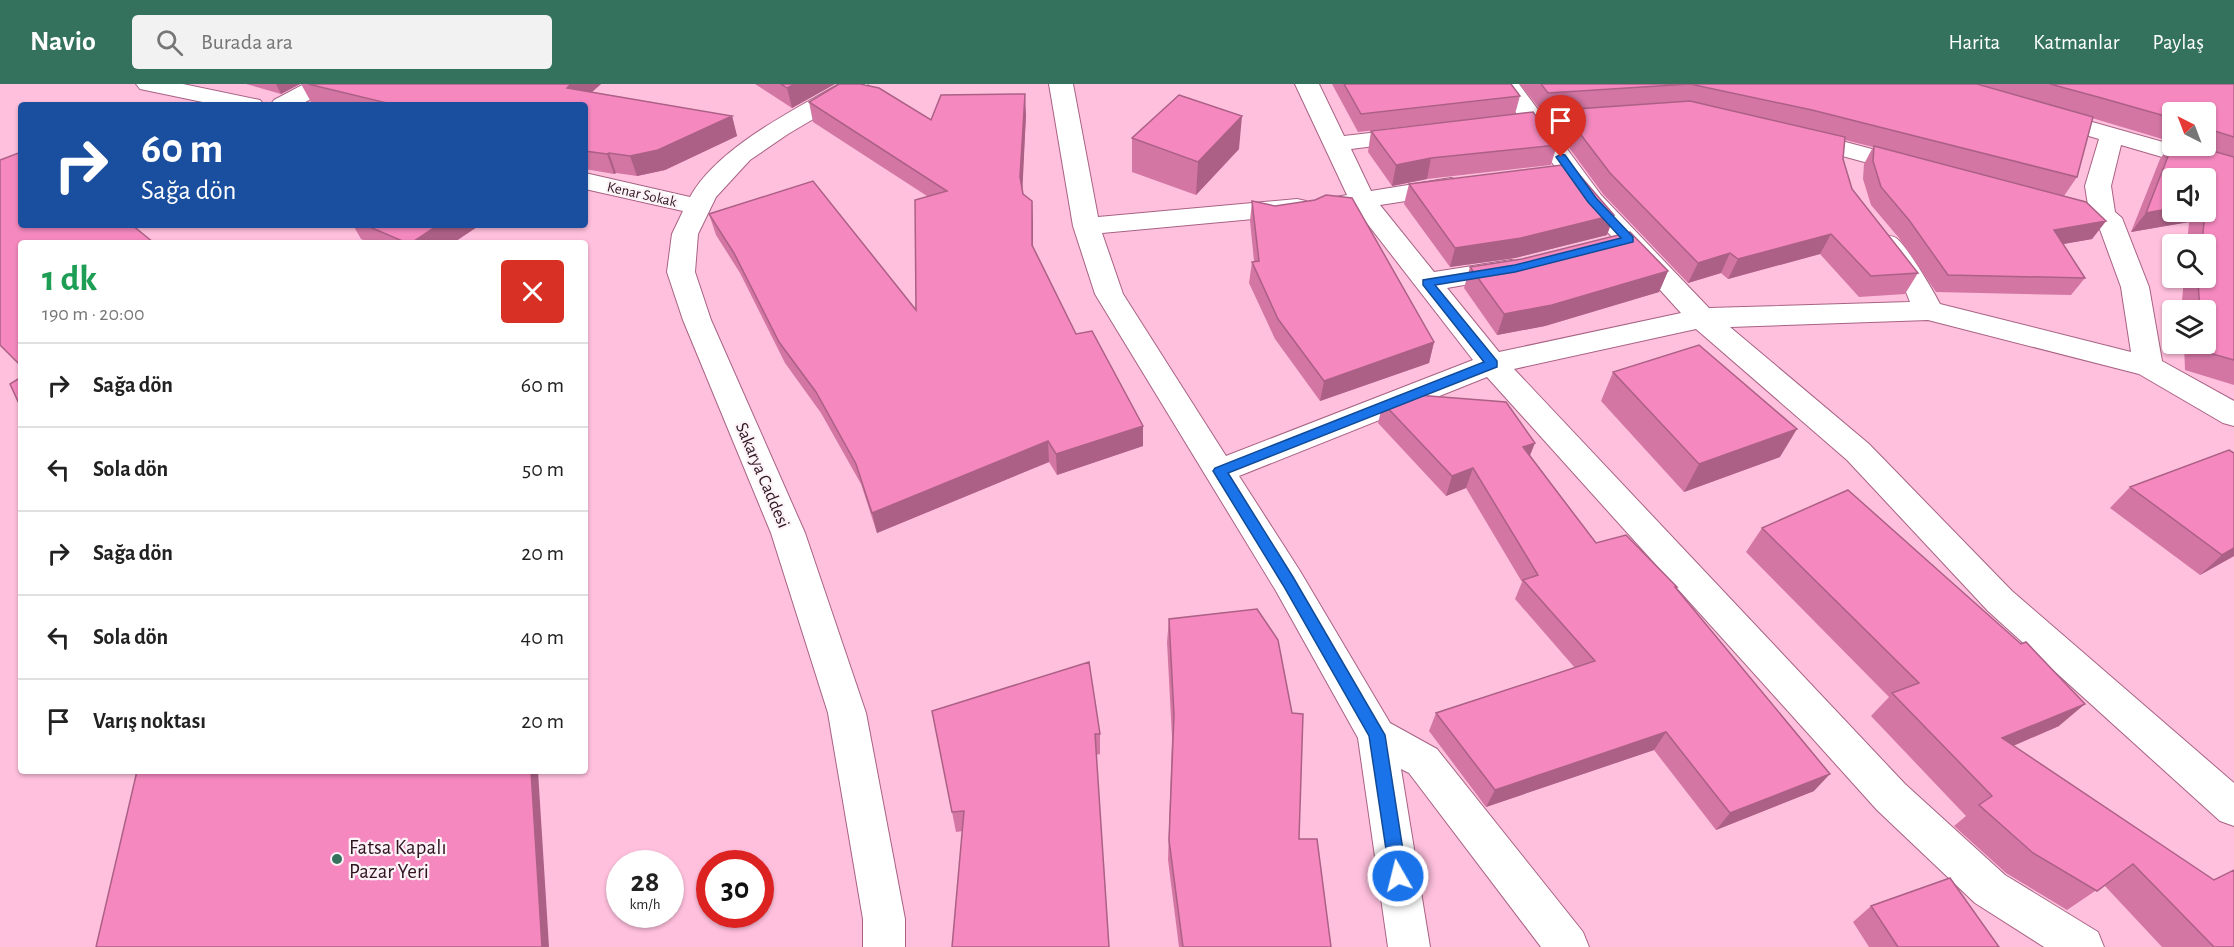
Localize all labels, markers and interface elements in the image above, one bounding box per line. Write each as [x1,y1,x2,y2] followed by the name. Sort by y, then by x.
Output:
[132,15,552,69] search box
[153,26,186,59] icon: search
[30,28,96,56] text: Navio
[201,31,293,53] text: Burada ara
[1949,32,2000,53] text: Harita
[2033,32,2120,53] text: Katmanlar
[2153,32,2204,53] text: Paylaş
[1535,95,1586,157] pin
[2162,102,2216,156] north arrow
[2162,102,2216,354] map controls
[1544,104,1577,137] icon: arrive
[42,126,120,204] icon: right
[141,128,223,170] text: 60 m
[2162,168,2216,222] button: sound
[141,177,236,204] text: Sağa dön
[606,179,678,210] street label: Kenar Sokak
[2162,234,2216,288] button: search
[501,260,564,323] button: close
[42,261,97,297] text: 1 dk
[2162,300,2216,354] button: layers
[42,304,145,324] text: 190 m · 20:00
[42,369,75,402] icon: right
[93,374,173,396] text: Sağa dön
[521,374,564,396] text: 60 m
[732,420,792,531] street label: Sakarya Caddesi
[42,453,75,486] icon: left
[93,458,168,480] text: Sola dön
[522,458,564,480] text: 50 m
[42,537,75,570] icon: right
[93,542,173,564] text: Sağa dön
[521,542,564,564] text: 20 m
[42,621,75,654] icon: left
[93,626,168,648] text: Sola dön
[521,626,564,648] text: 40 m
[42,705,75,738] icon: arrive
[93,710,206,732] text: Varış noktası
[521,710,564,732] text: 20 m
[349,837,446,882] place label: Fatsa Kapalı Pazar Yeri
[1366,844,1430,908] position arrow
[696,850,774,928] speed limit sign: 30
[330,852,344,866] marker: Fatsa Kapalı Pazar Yeri
[631,867,659,897] text: 28
[630,897,660,912] text: km/h

